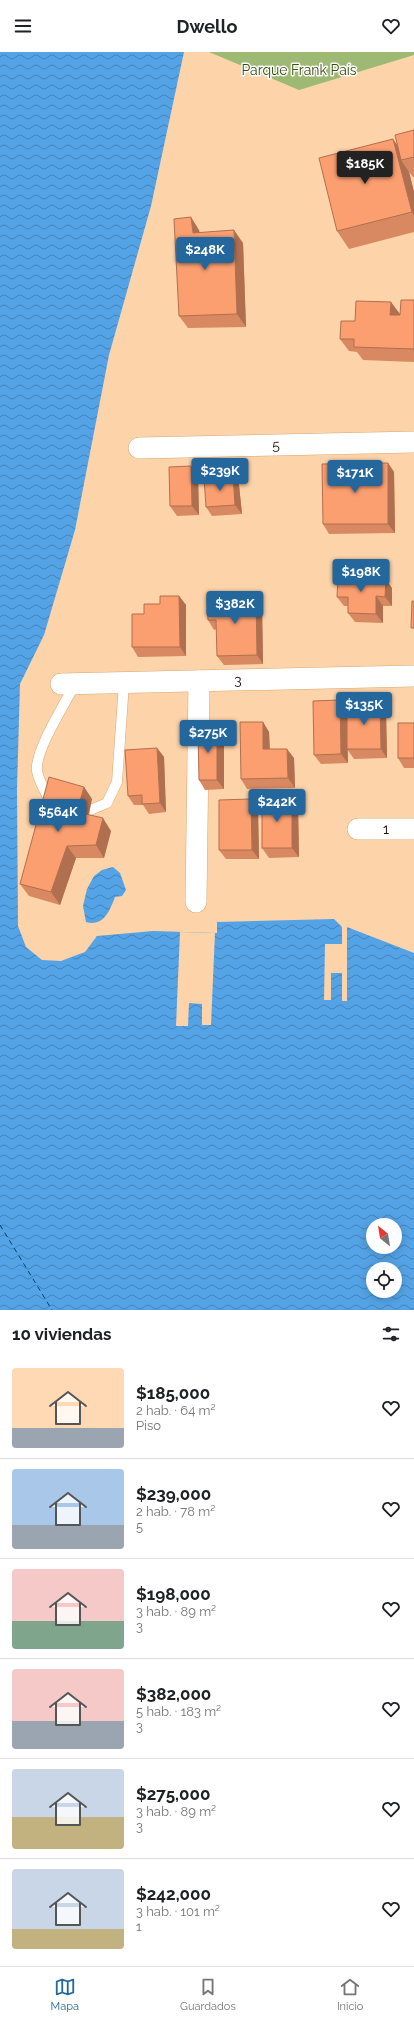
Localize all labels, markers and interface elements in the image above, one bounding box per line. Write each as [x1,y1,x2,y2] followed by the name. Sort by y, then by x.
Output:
[12,15,34,37] icon: menu
[380,15,402,37] icon: heart
[177,16,237,37] text: Dwello
[241,62,357,78] park label: Parque Frank País
[337,151,393,185] pin: $185K
[346,156,384,171] text: $185K
[177,237,233,271] pin: $248K
[185,242,225,257] text: $248K
[272,437,280,453] street label: 5
[192,458,248,492] pin: $239K
[327,460,383,494] pin: $171K
[200,463,240,478] text: $239K
[336,465,374,480] text: $171K
[333,559,389,593] pin: $198K
[342,564,380,579] text: $198K
[207,591,263,625] pin: $382K
[215,596,255,611] text: $382K
[234,672,242,688] street label: 3
[336,692,392,726] pin: $135K
[345,697,383,712] text: $135K
[180,720,236,754] pin: $275K
[189,725,227,740] text: $275K
[249,789,305,823] pin: $242K
[257,794,297,809] text: $242K
[30,799,86,833] pin: $564K
[38,804,78,819] text: $564K
[383,821,389,837] street label: 1
[366,1218,402,1254] north arrow
[366,1218,402,1298] map controls
[366,1262,402,1298] button: locate
[380,1323,402,1345] icon: filters
[12,1324,111,1344] text: 10 viviendas
[136,1383,210,1403] text: $185,000
[44,1384,92,1432] icon: home
[380,1397,402,1419] icon: heart
[136,1403,216,1418] text: 2 hab. · 64 m²
[136,1418,161,1433] text: Piso
[136,1484,211,1504] text: $239,000
[44,1485,92,1533] icon: home
[380,1498,402,1520] icon: heart
[136,1504,215,1519] text: 2 hab. · 78 m²
[136,1519,143,1534] text: 5
[136,1584,211,1604] text: $198,000
[44,1585,92,1633] icon: home
[380,1598,402,1620] icon: heart
[136,1604,216,1619] text: 3 hab. · 89 m²
[136,1619,143,1634] text: 3
[136,1684,211,1704] text: $382,000
[44,1685,92,1733] icon: home
[380,1698,402,1720] icon: heart
[136,1704,221,1719] text: 5 hab. · 183 m²
[136,1719,143,1734] text: 3
[136,1784,210,1804] text: $275,000
[44,1785,92,1833] icon: home
[380,1798,402,1820] icon: heart
[136,1804,216,1819] text: 3 hab. · 89 m²
[136,1819,143,1834] text: 3
[136,1884,211,1904] text: $242,000
[44,1885,92,1933] icon: home
[380,1898,402,1920] icon: heart
[136,1904,220,1919] text: 3 hab. · 101 m²
[136,1919,142,1934] text: 1
[51,1976,79,2013] tab: Mapa
[180,1976,236,2013] tab: Guardados
[337,1976,363,2013] tab: Inicio

